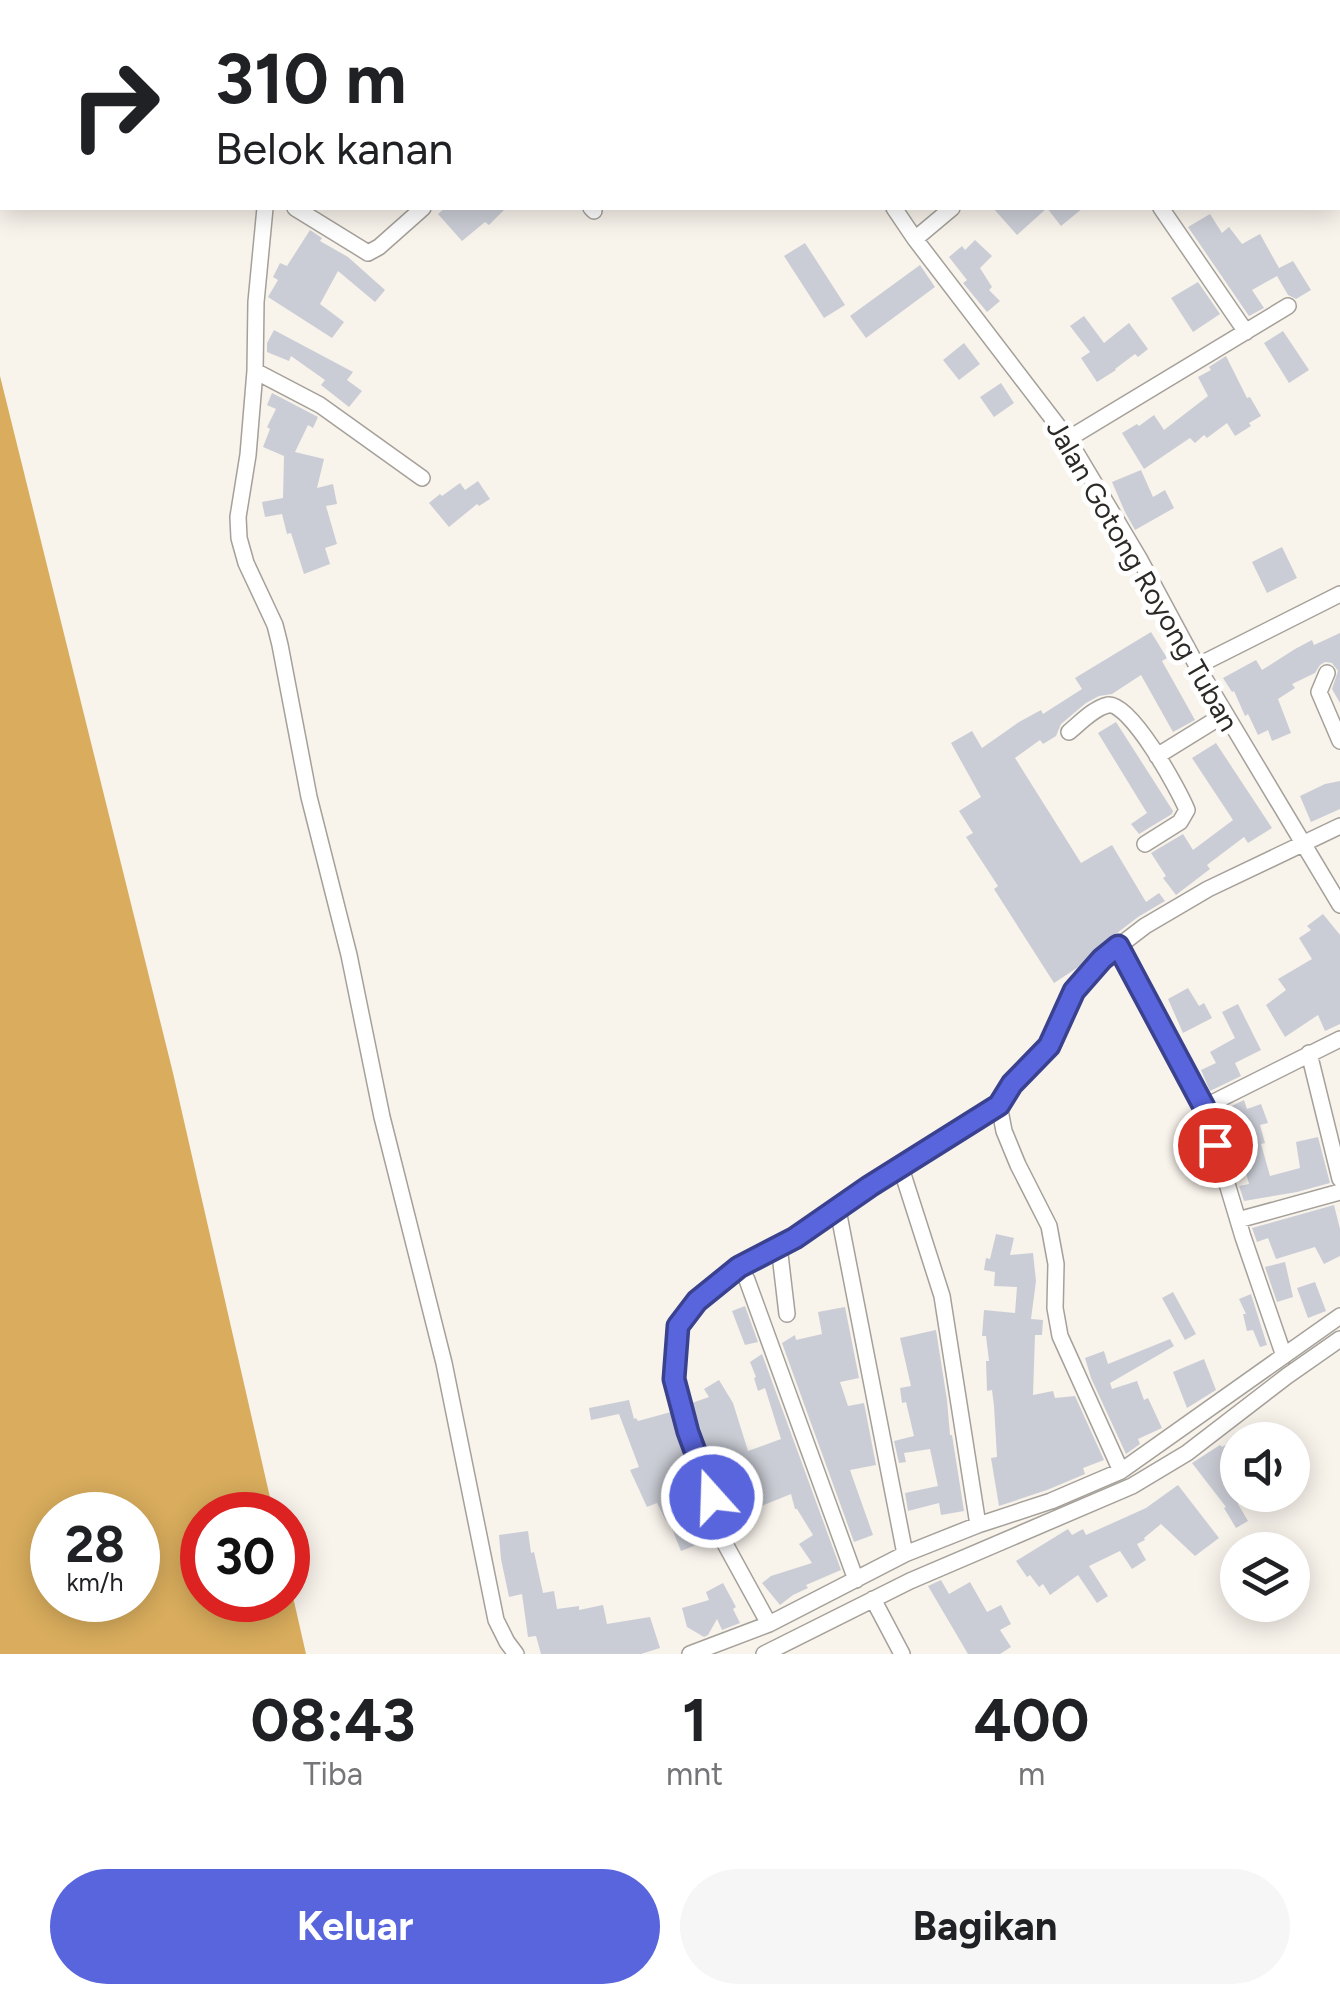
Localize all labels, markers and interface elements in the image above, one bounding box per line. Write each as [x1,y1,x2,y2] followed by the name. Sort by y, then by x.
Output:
[215,36,407,121] text: 310 m
[50,40,180,170] icon: right
[215,121,453,175] text: Belok kanan
[1040,413,1246,737] street label: Jalan Gotong Royong Tuban
[1173,1103,1258,1188] pin
[1188,1118,1243,1173] icon: arrive
[1220,1422,1310,1622] map controls
[1220,1422,1310,1512] button: sound
[660,1445,764,1549] position arrow
[180,1492,310,1622] speed limit sign: 30
[65,1514,125,1575] text: 28
[1220,1532,1310,1622] button: layers
[66,1567,124,1597] text: km/h
[251,1684,416,1756] text: 08:43
[682,1684,707,1756] text: 1
[974,1684,1089,1756] text: 400
[303,1755,363,1793] text: Tiba
[666,1755,723,1793] text: mnt
[1018,1755,1045,1793] text: m
[50,1869,660,1984] button: Keluar
[680,1869,1290,1984] button: Bagikan

